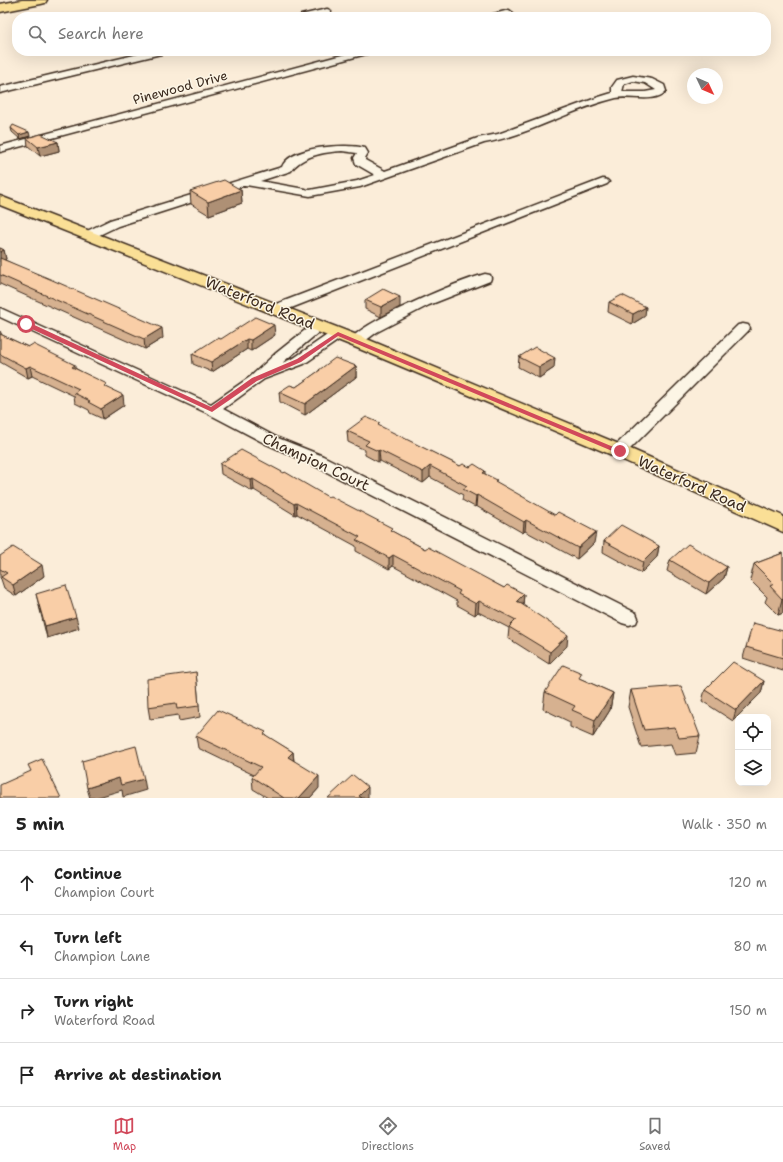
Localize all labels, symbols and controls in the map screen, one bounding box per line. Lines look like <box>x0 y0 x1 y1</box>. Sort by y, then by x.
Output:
search box <box>12 12 771 56</box>
icon: search <box>26 23 48 45</box>
text: Search here <box>58 24 144 44</box>
street label: Pinewood Drive <box>131 67 229 108</box>
north arrow <box>687 68 723 104</box>
street label: Waterford Road <box>202 272 318 334</box>
route start <box>17 315 35 333</box>
street label: Champion Court <box>259 428 373 496</box>
route end <box>611 442 629 460</box>
street label: Waterford Road <box>635 451 750 517</box>
map controls <box>735 714 771 786</box>
button: locate <box>735 714 771 750</box>
button: layers <box>735 750 771 786</box>
text: 5 min <box>16 813 64 835</box>
text: Walk · 350 m <box>682 816 767 833</box>
text: Continue <box>54 864 122 884</box>
icon: ahead <box>16 872 38 894</box>
text: 120 m <box>729 874 767 891</box>
text: Champion Court <box>54 884 154 901</box>
text: Turn left <box>54 928 122 948</box>
icon: left <box>16 936 38 958</box>
text: 80 m <box>733 938 767 955</box>
text: Champion Lane <box>54 948 150 965</box>
text: Turn right <box>54 992 134 1012</box>
icon: right <box>16 1000 38 1022</box>
text: 150 m <box>729 1002 767 1019</box>
text: Waterford Road <box>54 1012 155 1029</box>
icon: arrive <box>16 1064 38 1086</box>
text: Arrive at destination <box>54 1065 222 1085</box>
tab: Map <box>113 1115 136 1154</box>
tab: Directions <box>361 1115 414 1154</box>
tab: Saved <box>639 1115 670 1154</box>

